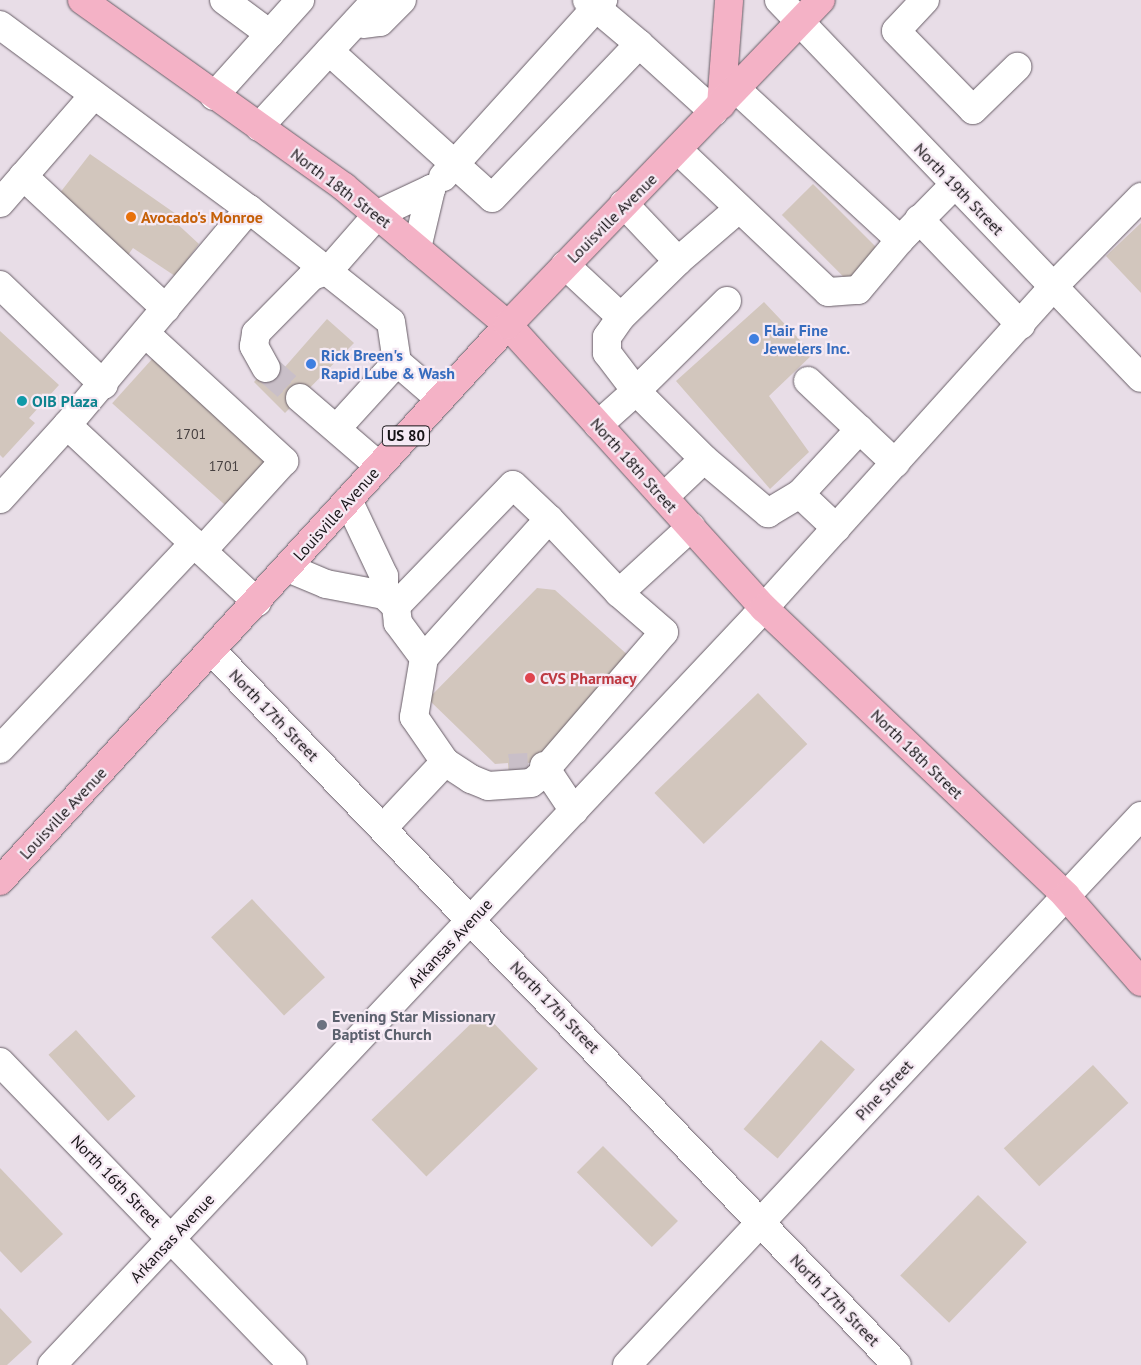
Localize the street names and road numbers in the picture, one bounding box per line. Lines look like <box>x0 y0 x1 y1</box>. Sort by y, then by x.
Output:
street label: North 19th Street <box>910 139 1008 239</box>
street label: North 18th Street <box>287 144 395 232</box>
street label: Louisville Avenue <box>563 169 661 267</box>
street label: North 18th Street <box>587 414 681 516</box>
road number: US 80 <box>381 424 431 448</box>
street label: Louisville Avenue <box>289 463 383 565</box>
street label: North 17th Street <box>225 665 323 765</box>
street label: North 18th Street <box>867 705 967 803</box>
street label: Louisville Avenue <box>15 763 111 863</box>
street label: Arkansas Avenue <box>404 894 496 992</box>
street label: North 17th Street <box>506 957 604 1057</box>
street label: Pine Street <box>851 1056 917 1124</box>
street label: North 16th Street <box>67 1131 165 1231</box>
street label: Arkansas Avenue <box>126 1189 218 1287</box>
street label: North 17th Street <box>786 1250 884 1350</box>

